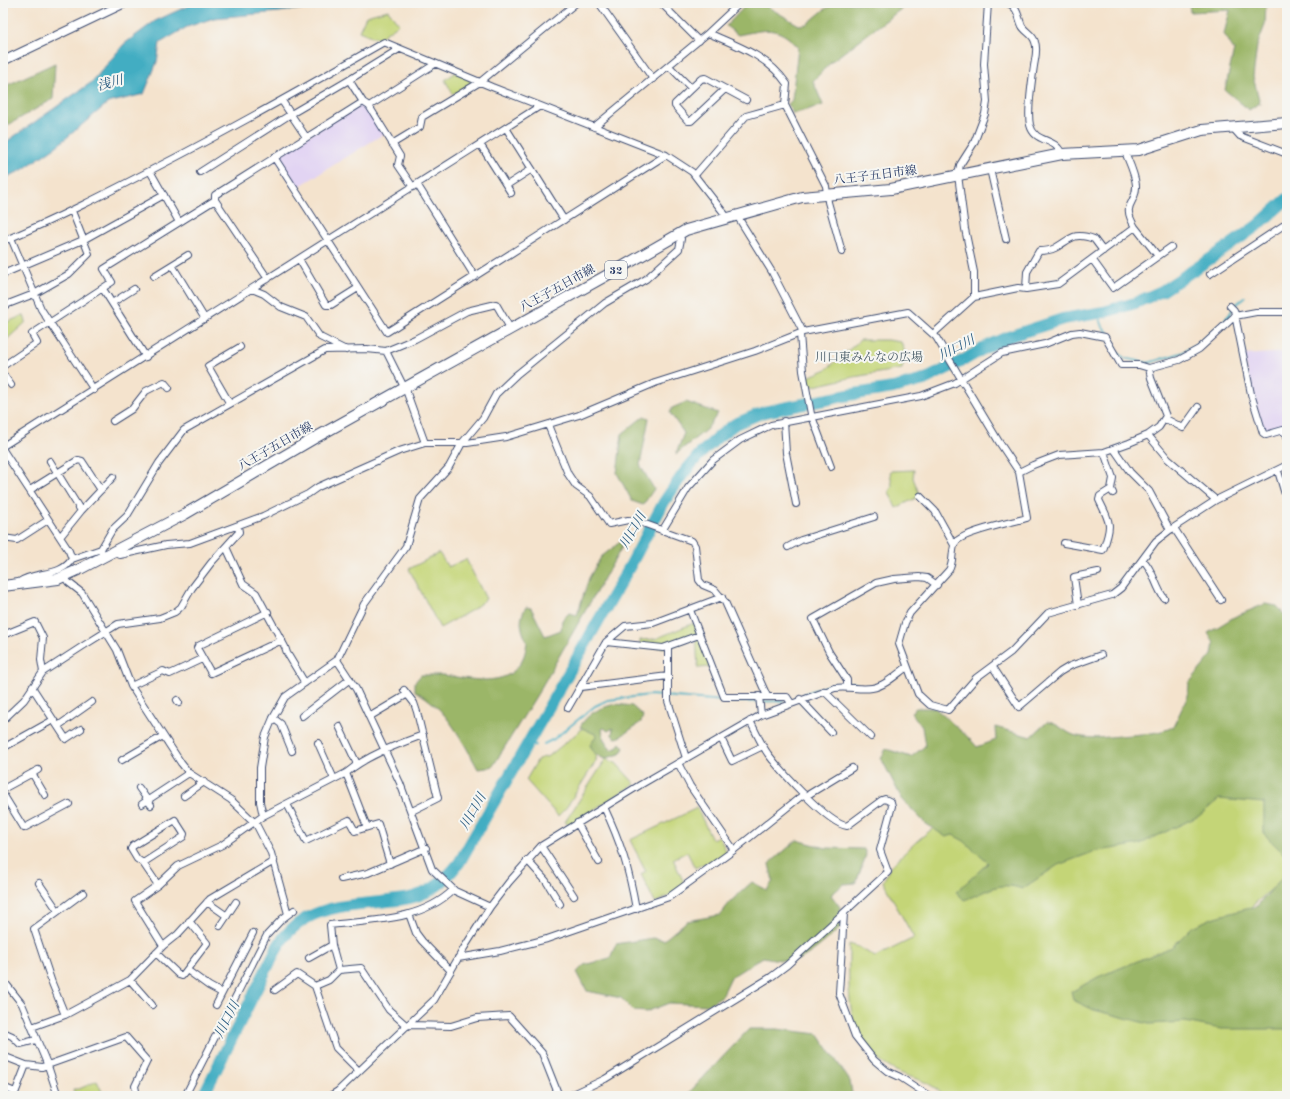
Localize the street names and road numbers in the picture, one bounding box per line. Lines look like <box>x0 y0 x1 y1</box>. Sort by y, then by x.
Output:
street label: 八王子五日市線 <box>832 163 918 187</box>
road number: 32 <box>605 261 627 279</box>
street label: 八王子五日市線 <box>517 262 597 314</box>
street label: 八王子五日市線 <box>235 419 315 473</box>

